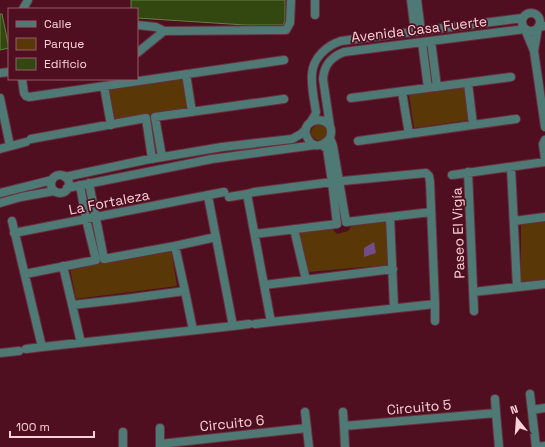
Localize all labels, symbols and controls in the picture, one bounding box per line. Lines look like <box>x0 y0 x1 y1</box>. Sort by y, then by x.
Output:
legend <box>8 8 138 80</box>
street label: Avenida Casa Fuerte <box>350 12 488 46</box>
text: Calle <box>44 16 72 32</box>
text: Parque <box>44 36 84 52</box>
text: Edificio <box>44 56 87 72</box>
street label: La Fortaleza <box>67 185 151 219</box>
street label: Paseo El Vigía <box>447 187 469 279</box>
street label: Circuito 5 <box>386 395 452 419</box>
north arrow <box>497 399 537 439</box>
text: N <box>509 402 520 417</box>
street label: Circuito 6 <box>199 411 265 435</box>
scale bar <box>10 413 94 439</box>
text: 100 m <box>16 419 50 435</box>

